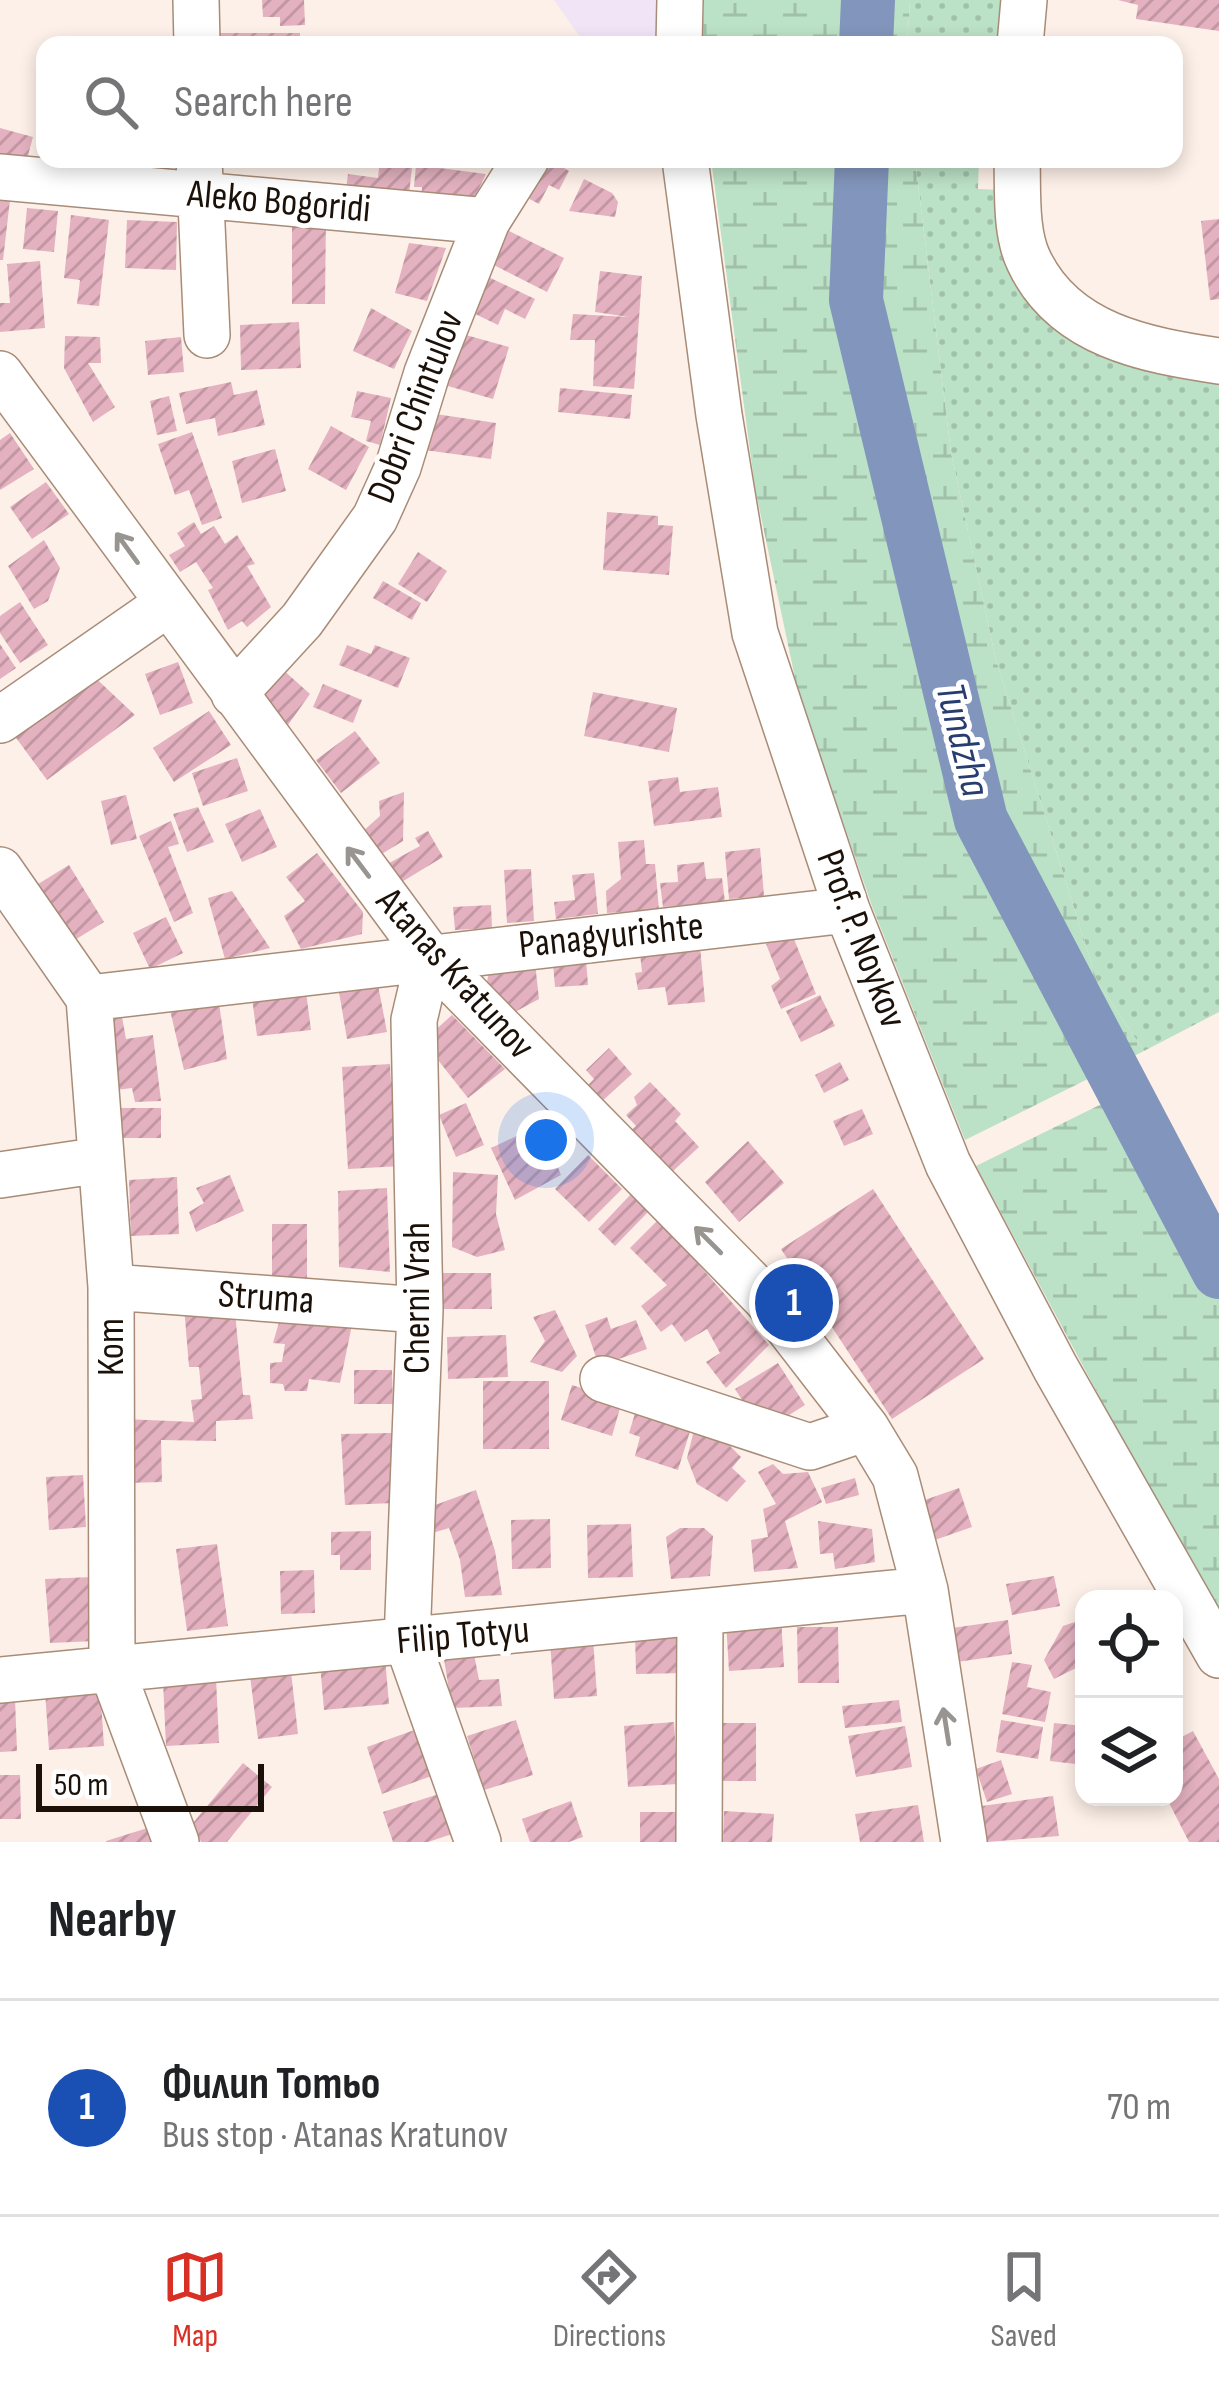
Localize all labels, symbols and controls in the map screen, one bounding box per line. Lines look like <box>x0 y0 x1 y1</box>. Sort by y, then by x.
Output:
search box <box>36 36 1183 168</box>
icon: search <box>78 69 144 135</box>
text: Search here <box>174 75 353 130</box>
street label: Aleko Bogoridi <box>184 170 373 233</box>
street label: Dobri Chintulov <box>358 304 474 510</box>
one-way arrow <box>114 532 140 565</box>
water label: Tundzha <box>923 678 1001 802</box>
street label: Prof. P. Noykov <box>806 843 916 1035</box>
one-way arrow <box>346 846 372 878</box>
street label: Atanas Kratunov <box>365 878 544 1069</box>
street label: Panagyurishte <box>516 903 706 969</box>
your location <box>516 1110 576 1170</box>
street label: Cherni Vrah <box>394 1222 441 1374</box>
one-way arrow <box>694 1226 723 1255</box>
pin: 1 <box>755 1258 833 1348</box>
street label: Struma <box>216 1271 316 1325</box>
street label: Kom <box>88 1318 135 1376</box>
map controls <box>1075 1590 1183 1806</box>
button: locate <box>1075 1590 1183 1698</box>
street label: Filip Totyu <box>395 1607 531 1665</box>
button: layers <box>1075 1698 1183 1806</box>
one-way arrow <box>934 1708 957 1747</box>
scale bar <box>36 1758 264 1811</box>
text: 50 m <box>54 1765 108 1805</box>
text: Nearby <box>48 1890 177 1951</box>
text: Филип Тотьо <box>162 2057 380 2112</box>
text: 1 <box>79 2084 95 2131</box>
text: 70 m <box>1107 2084 1171 2131</box>
text: Bus stop · Atanas Kratunov <box>162 2112 508 2159</box>
tab: Map <box>162 2244 228 2356</box>
tab: Directions <box>553 2244 666 2356</box>
tab: Saved <box>991 2244 1057 2356</box>

